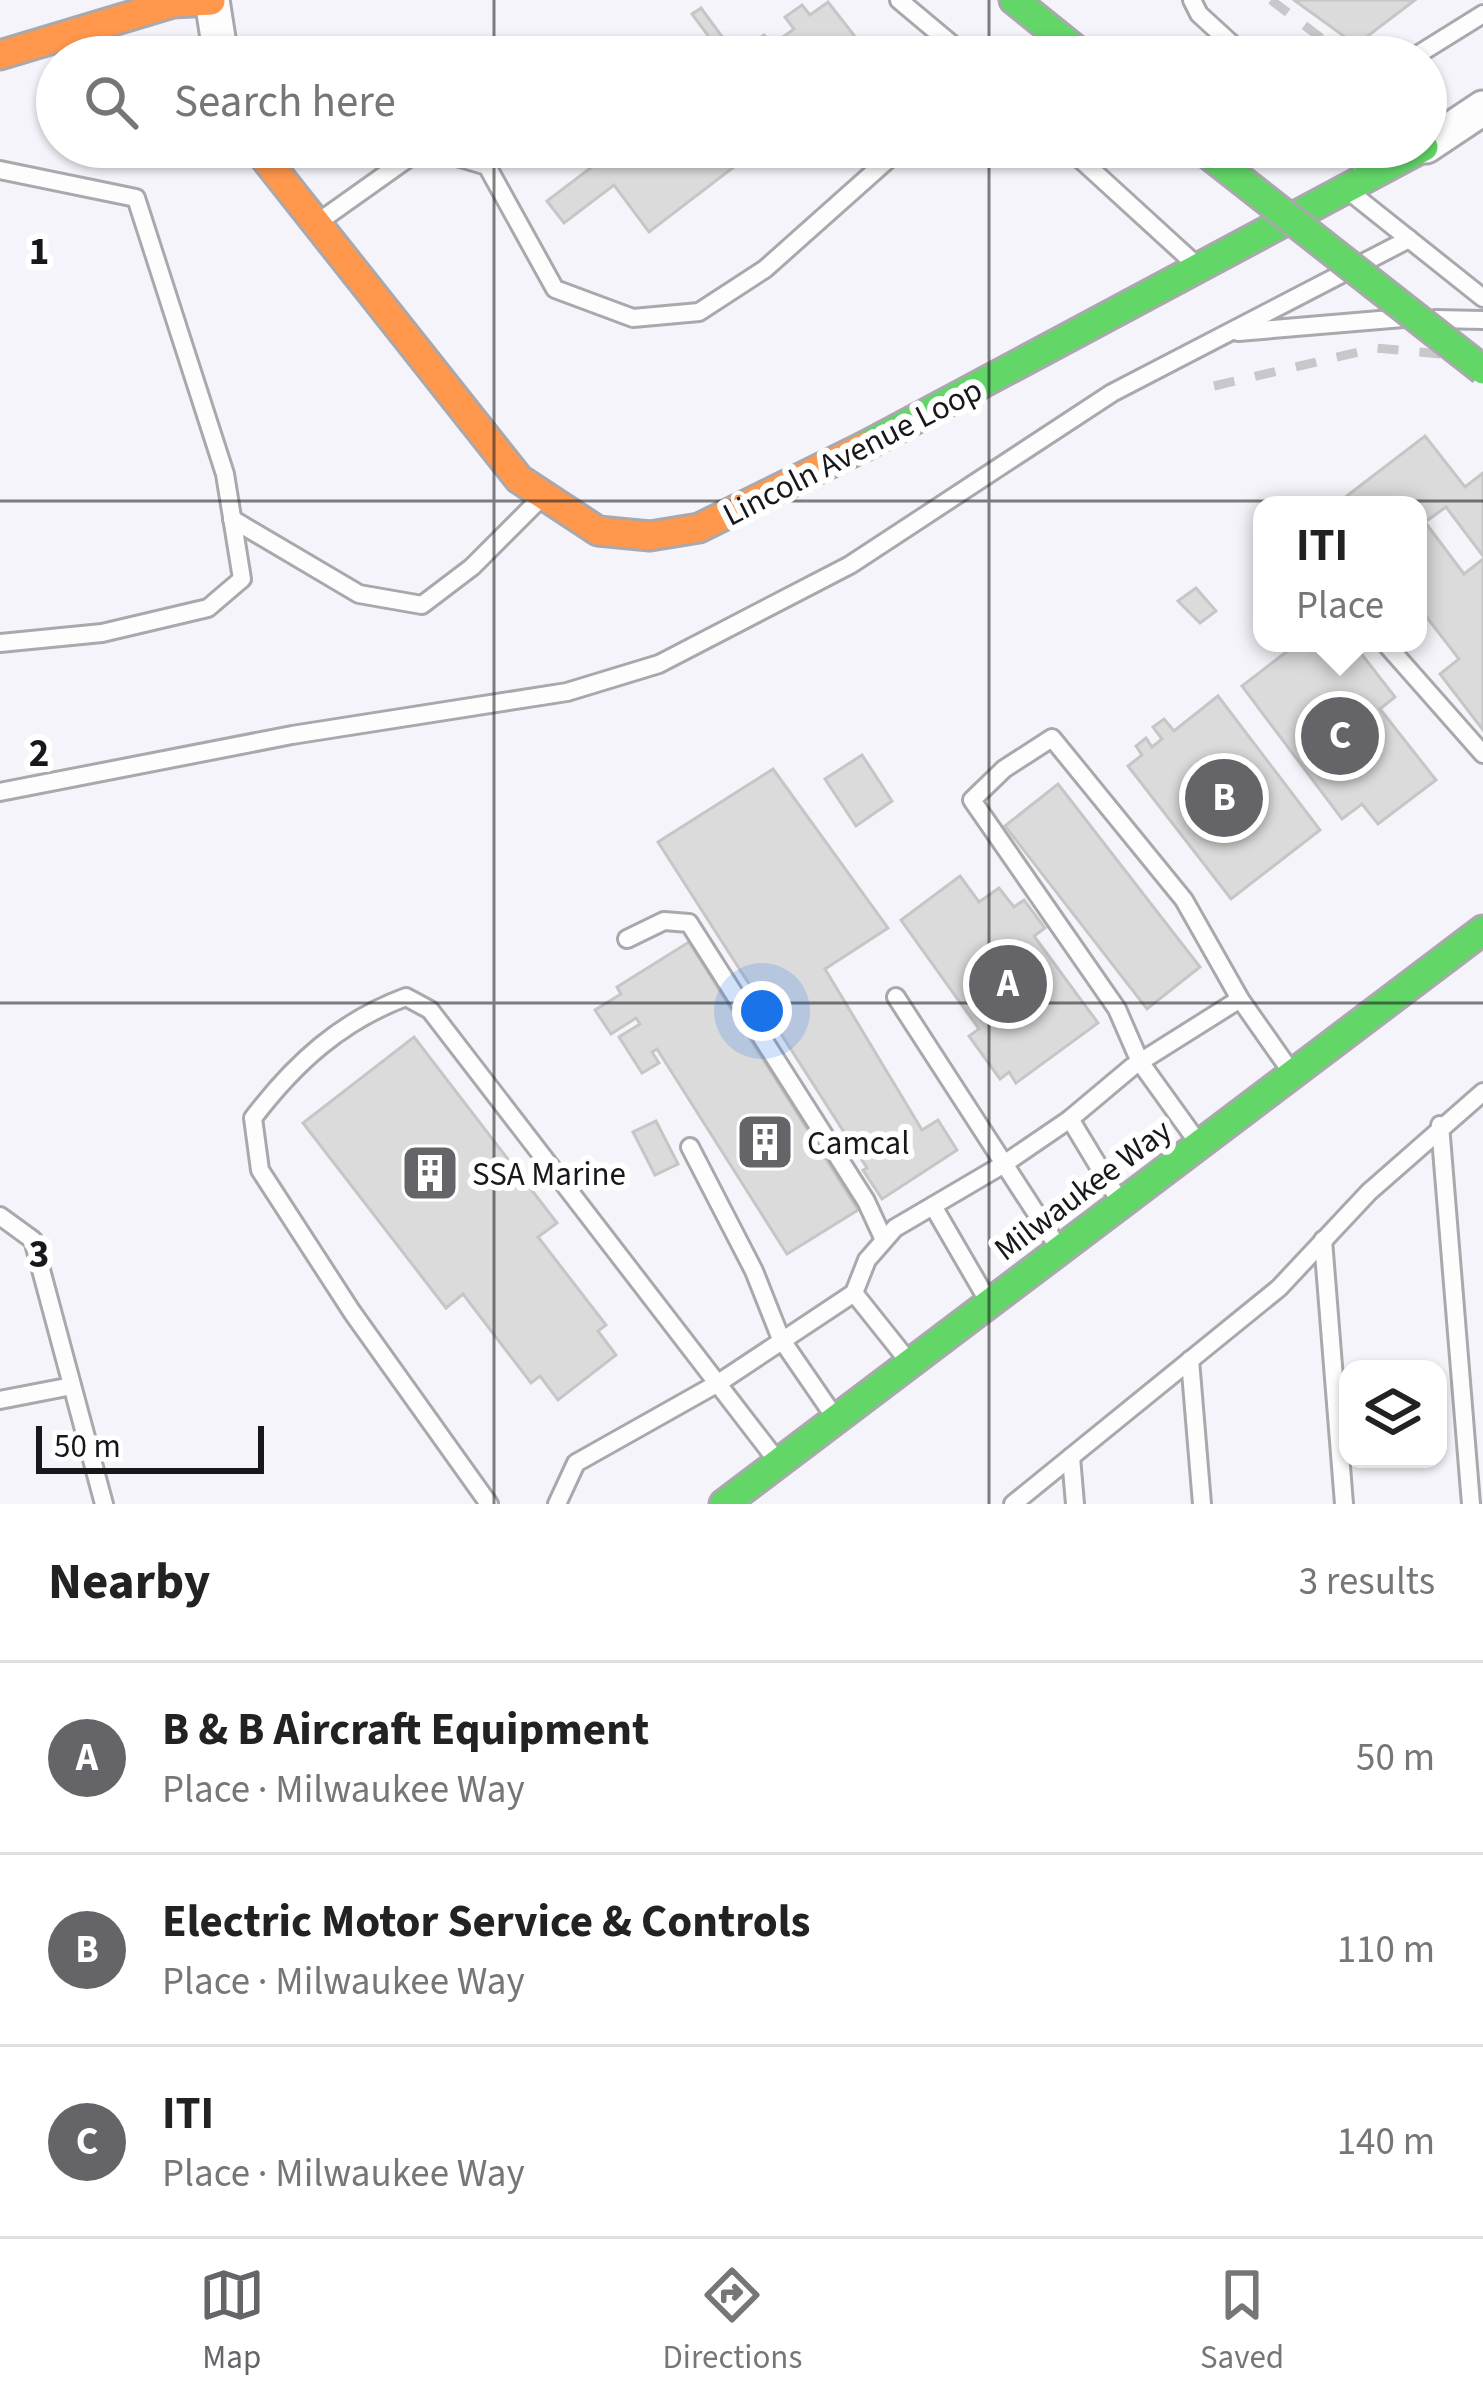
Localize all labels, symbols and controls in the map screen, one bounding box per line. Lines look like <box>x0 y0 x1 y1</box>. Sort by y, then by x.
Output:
search box <box>36 36 1447 168</box>
icon: search <box>78 69 144 135</box>
text: Search here <box>174 70 396 134</box>
text: 1 <box>29 224 49 280</box>
street label: Lincoln Avenue Loop <box>715 367 991 538</box>
popup <box>1253 496 1427 652</box>
text: ITI <box>1296 514 1348 578</box>
text: Place <box>1296 578 1384 634</box>
pin: C <box>1301 691 1379 781</box>
text: 2 <box>29 726 49 782</box>
pin: B <box>1185 753 1263 843</box>
pin: A <box>969 939 1047 1029</box>
your location <box>732 981 792 1041</box>
street label: Milwaukee Way <box>984 1108 1182 1272</box>
building icon: Camcal <box>734 1111 796 1173</box>
place label: Camcal <box>807 1120 910 1167</box>
building icon: SSA Marine <box>399 1142 461 1204</box>
place label: SSA Marine <box>472 1151 626 1198</box>
text: 3 <box>29 1227 49 1283</box>
map controls <box>1339 1360 1447 1468</box>
button: layers <box>1339 1360 1447 1468</box>
scale bar <box>36 1420 264 1473</box>
text: 50 m <box>54 1423 121 1470</box>
text: Nearby <box>48 1546 210 1618</box>
text: 3 results <box>1299 1554 1435 1610</box>
text: B & B Aircraft Equipment <box>162 1698 649 1762</box>
text: A <box>76 1730 98 1786</box>
text: 50 m <box>1356 1730 1435 1786</box>
text: Place · Milwaukee Way <box>162 1762 525 1818</box>
text: Electric Motor Service & Controls <box>162 1890 811 1954</box>
text: B <box>75 1922 99 1978</box>
text: 110 m <box>1337 1922 1435 1978</box>
text: Place · Milwaukee Way <box>162 1954 525 2010</box>
text: ITI <box>162 2082 214 2146</box>
text: C <box>76 2114 98 2170</box>
text: 140 m <box>1337 2114 1435 2170</box>
text: Place · Milwaukee Way <box>162 2146 525 2202</box>
tab: Map <box>199 2262 265 2381</box>
tab: Directions <box>663 2262 802 2381</box>
tab: Saved <box>1200 2262 1284 2381</box>

